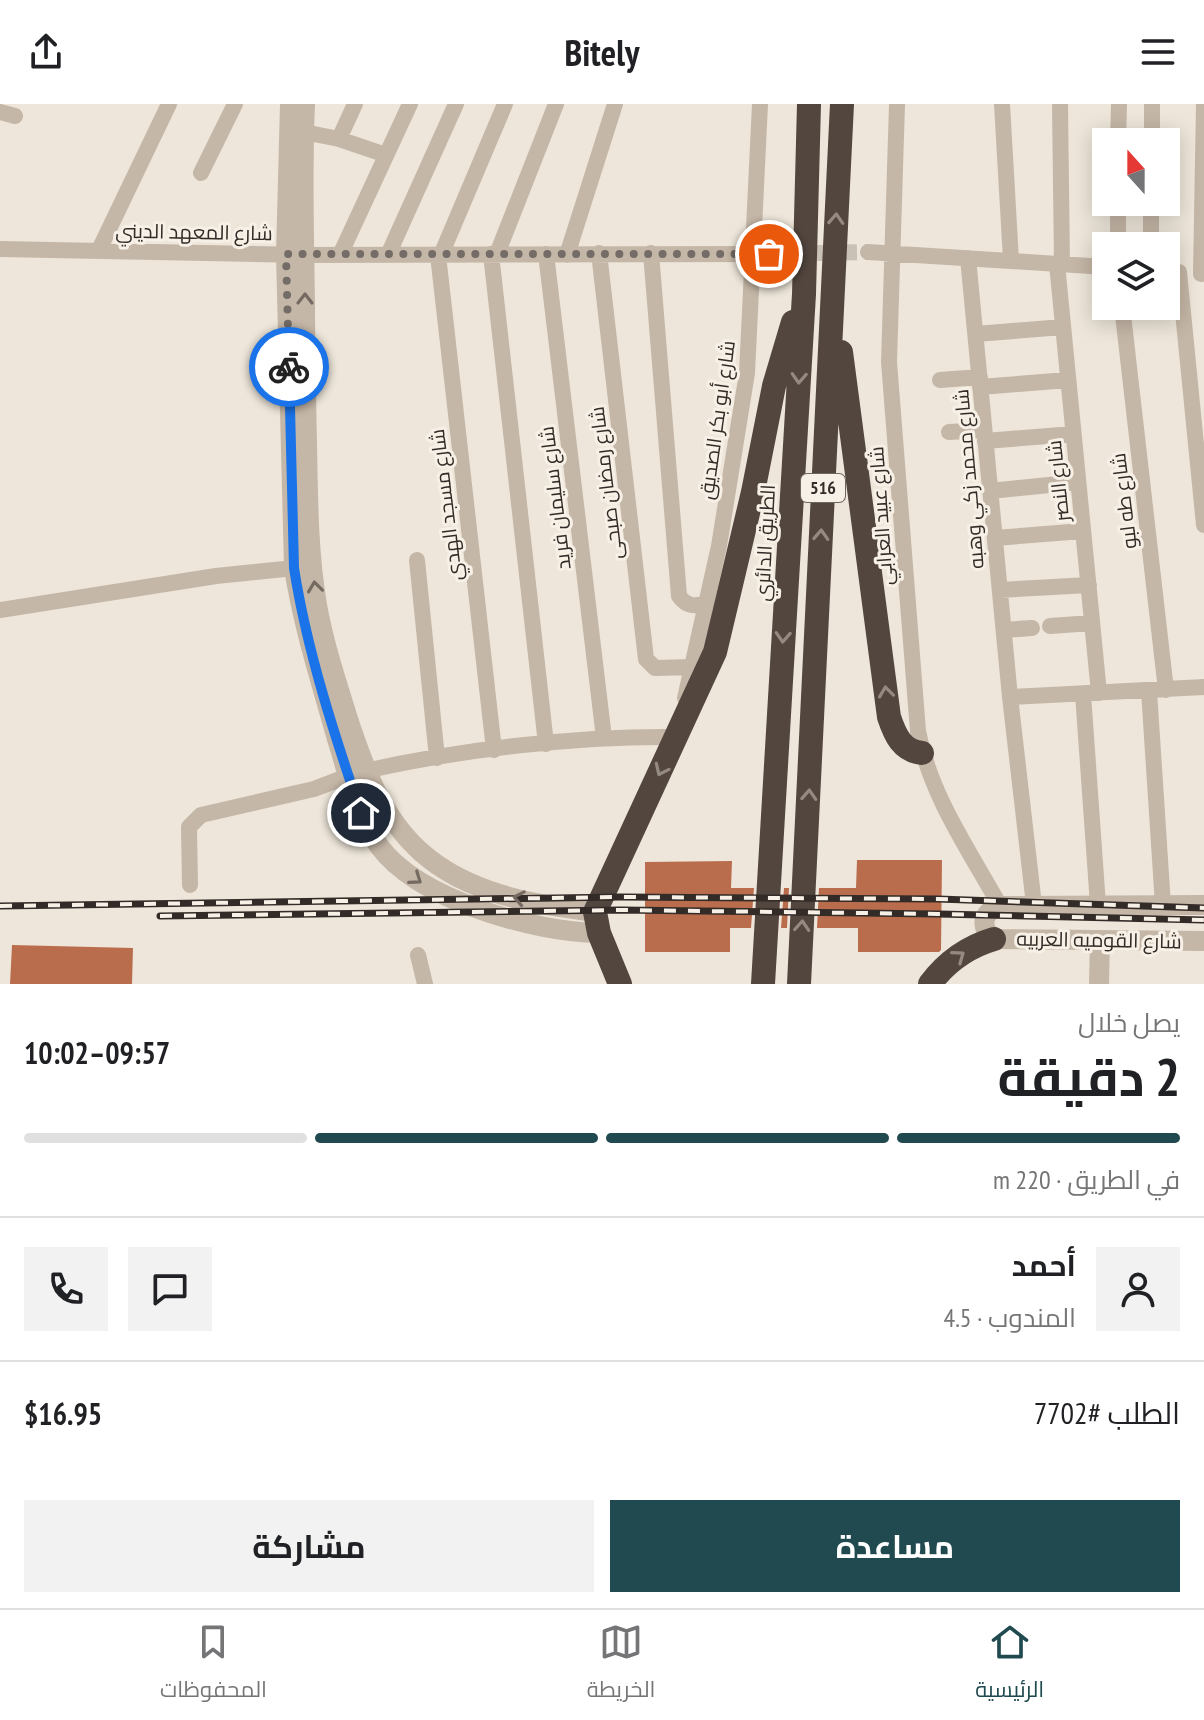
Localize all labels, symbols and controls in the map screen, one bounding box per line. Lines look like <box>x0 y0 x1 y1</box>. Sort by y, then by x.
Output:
text: Bitely <box>565 29 639 76</box>
icon: share <box>24 30 68 74</box>
icon: menu <box>1136 30 1180 74</box>
north arrow <box>1092 128 1180 216</box>
map controls <box>1092 128 1180 320</box>
one-way arrow <box>827 212 844 225</box>
street label: شارع المعهد الديني <box>115 218 273 249</box>
pin <box>735 220 803 288</box>
icon: bag <box>747 232 791 276</box>
button: layers <box>1092 232 1180 320</box>
one-way arrow <box>296 292 313 305</box>
courier <box>249 327 329 407</box>
street label: شارع أبو بكر الصديق <box>693 339 742 501</box>
icon: bike <box>267 345 311 389</box>
one-way arrow <box>790 372 807 385</box>
street label: شارع محمد زكي وهبه <box>948 388 993 570</box>
street label: شارع رمضان صبحى <box>584 405 629 561</box>
street label: شارع سليمان فريد <box>533 425 578 571</box>
street label: شارع مسجد الهدي <box>424 427 471 582</box>
street label: شارع النصر <box>1041 439 1076 524</box>
street label: شارع عبيد العرابي <box>863 445 902 587</box>
street label: شارع طه لبو <box>1105 451 1144 551</box>
road number: 516 <box>801 474 845 502</box>
street label: الطريق الدائري <box>749 484 784 602</box>
one-way arrow <box>812 528 829 541</box>
one-way arrow <box>306 580 323 593</box>
one-way arrow <box>775 631 792 644</box>
one-way arrow <box>878 686 895 699</box>
one-way arrow <box>655 761 671 776</box>
pin <box>327 779 395 847</box>
one-way arrow <box>801 788 818 801</box>
icon: home <box>339 791 383 835</box>
one-way arrow <box>407 869 422 884</box>
one-way arrow <box>512 890 526 907</box>
one-way arrow <box>793 919 810 932</box>
street label: شارع القوميه العربيه <box>1016 926 1182 955</box>
one-way arrow <box>950 951 964 966</box>
text: يصل خلال <box>1078 1006 1180 1039</box>
text: 09:57–10:02 <box>24 1033 170 1072</box>
text: 2 دقيقة <box>997 1043 1180 1110</box>
text: في الطريق · 220 m <box>993 1163 1180 1196</box>
text: أحمد <box>1012 1245 1076 1284</box>
button: phone <box>24 1247 108 1331</box>
button: chat <box>128 1247 212 1331</box>
button: person <box>1096 1247 1180 1331</box>
text: المندوب · 4.5 <box>943 1301 1076 1334</box>
text: الطلب #7702 <box>1034 1393 1180 1432</box>
text: $16.95 <box>24 1394 102 1433</box>
button: مشاركة <box>24 1500 594 1592</box>
button: مساعدة <box>610 1500 1180 1592</box>
tab: المحفوظات <box>160 1620 267 1710</box>
tab: الخريطة <box>587 1620 655 1710</box>
tab: الرئيسية <box>975 1620 1044 1710</box>

